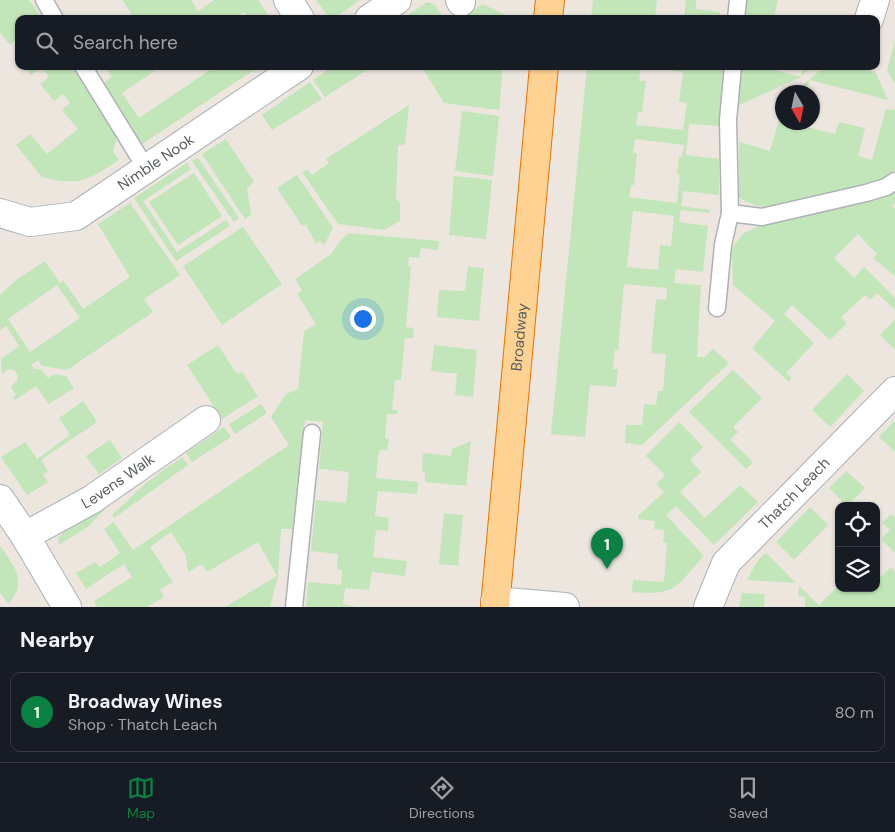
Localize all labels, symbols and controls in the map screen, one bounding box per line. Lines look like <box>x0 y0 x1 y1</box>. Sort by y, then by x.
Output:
search box <box>15 15 880 70</box>
icon: search <box>33 29 61 57</box>
text: Search here <box>73 30 178 55</box>
north arrow <box>775 85 820 130</box>
street label: Nimble Nook <box>114 129 199 195</box>
street label: Broadway <box>506 302 533 372</box>
your location <box>350 306 376 332</box>
street label: Levens Walk <box>78 449 159 513</box>
street label: Thatch Leach <box>754 453 834 534</box>
map controls <box>835 502 880 592</box>
button: locate <box>835 502 880 547</box>
pin: 1 <box>591 528 623 569</box>
button: layers <box>835 547 880 592</box>
text: Nearby <box>20 626 94 654</box>
text: Broadway Wines <box>68 689 223 714</box>
text: 1 <box>34 702 40 723</box>
text: 80 m <box>835 702 874 723</box>
text: Shop · Thatch Leach <box>68 714 217 735</box>
tab: Map <box>127 774 155 822</box>
tab: Directions <box>409 774 475 822</box>
tab: Saved <box>729 774 768 822</box>

